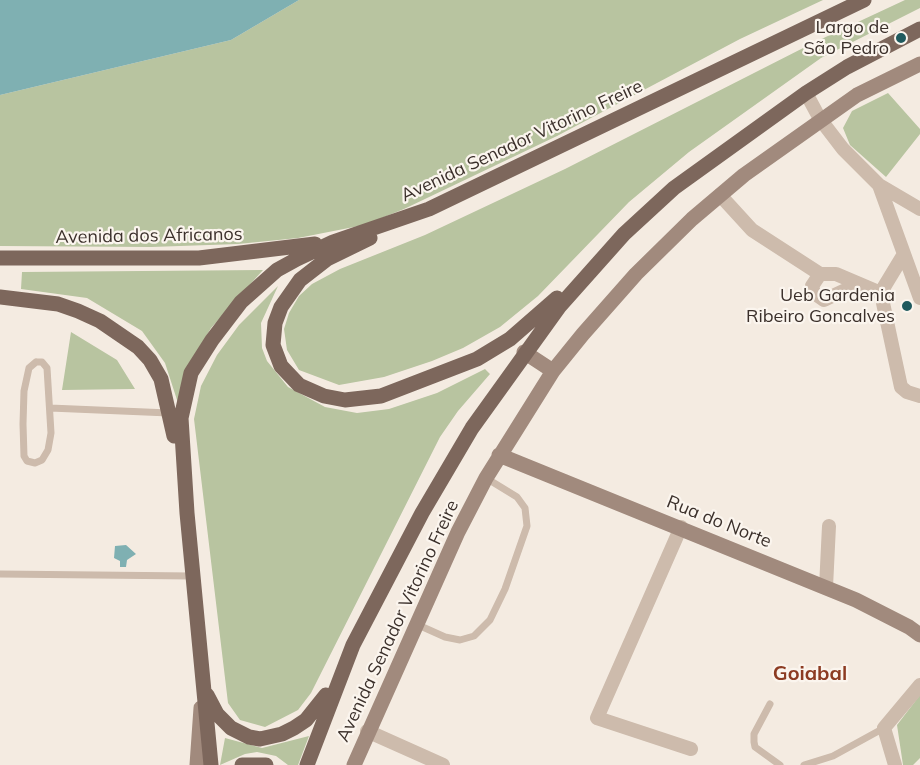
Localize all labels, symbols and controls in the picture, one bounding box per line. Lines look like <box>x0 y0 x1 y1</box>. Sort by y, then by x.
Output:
place label: Largo de São Pedro <box>803 17 889 60</box>
marker: Largo de São Pedro <box>894 31 908 45</box>
street label: Avenida Senador Vitorino Freire <box>398 75 646 207</box>
street label: Avenida dos Africanos <box>55 224 243 248</box>
place label: Ueb Gardenia Ribeiro Goncalves <box>746 285 895 328</box>
marker: Ueb Gardenia Ribeiro Goncalves <box>900 299 914 313</box>
street label: Rua do Norte <box>664 491 774 553</box>
street label: Avenida Senador Vitorino Freire <box>332 497 464 745</box>
district label: Goiabal <box>773 662 847 686</box>

